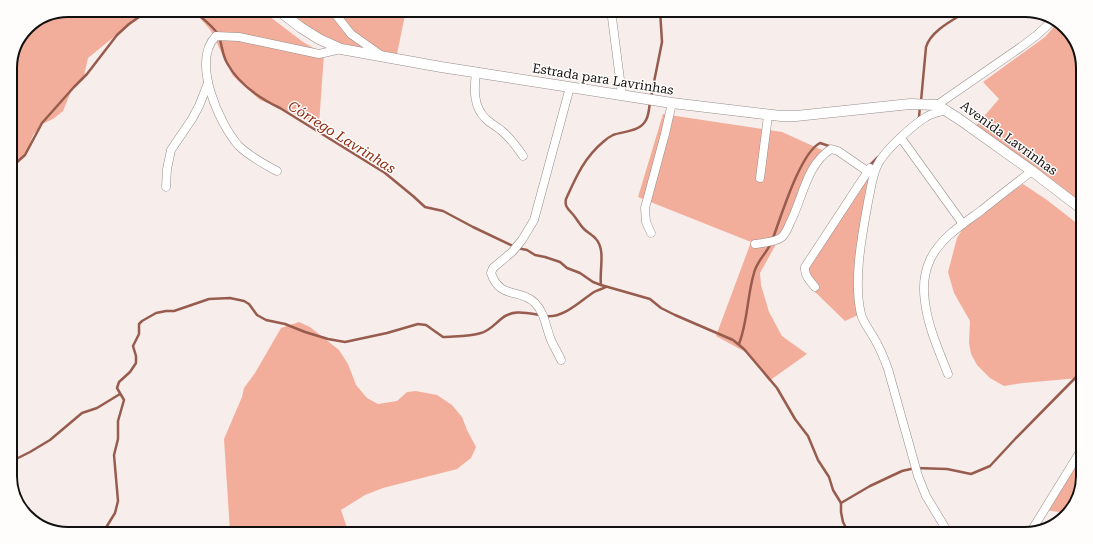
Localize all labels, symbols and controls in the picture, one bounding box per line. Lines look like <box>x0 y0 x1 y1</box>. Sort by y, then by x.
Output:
street label: Estrada para Lavrinhas <box>531 60 675 98</box>
water label: Córrego Lavrinhas <box>285 98 399 177</box>
street label: Avenida Lavrinhas <box>958 98 1060 178</box>

